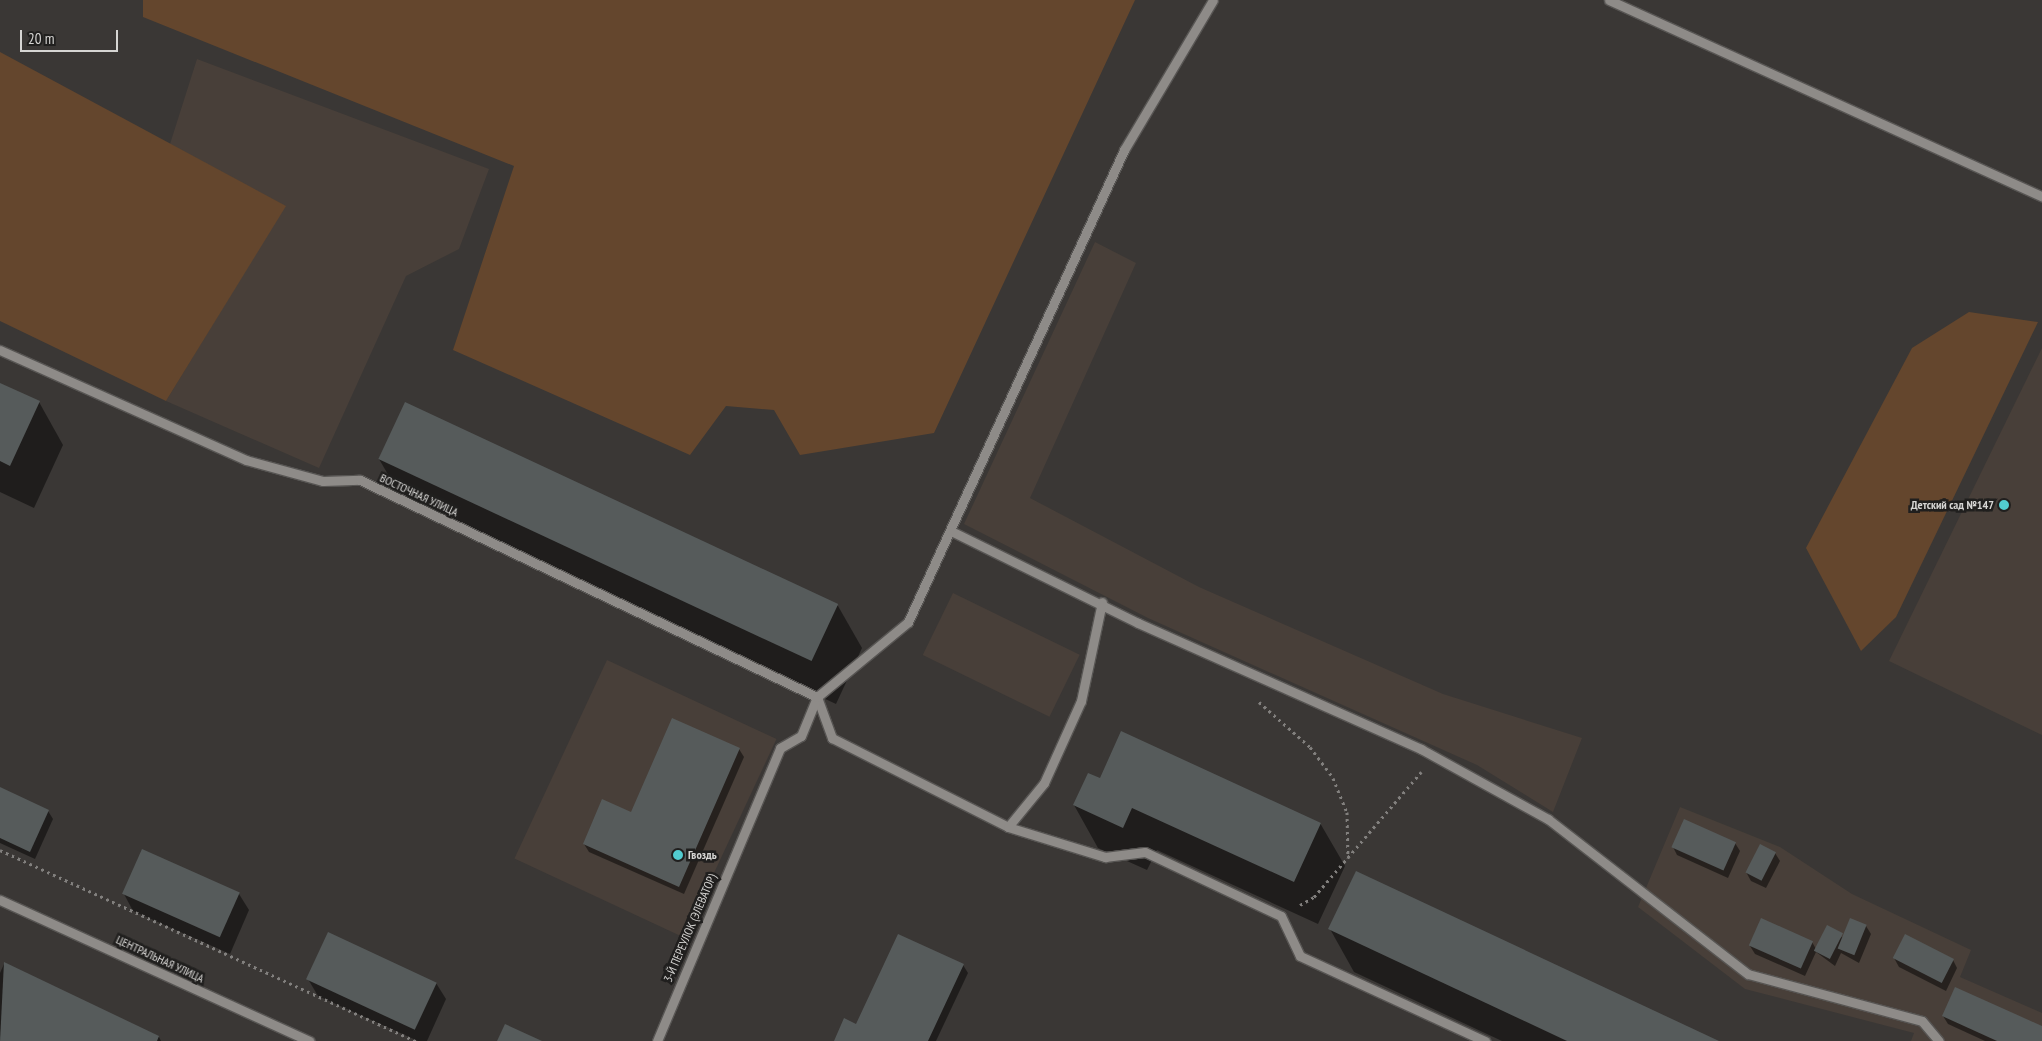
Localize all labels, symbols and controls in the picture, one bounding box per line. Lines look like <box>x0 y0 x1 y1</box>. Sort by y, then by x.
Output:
scale bar <box>22 20 120 52</box>
text: 20 m <box>28 29 54 48</box>
street label: ВОСТОЧНАЯ УЛИЦА <box>377 470 461 520</box>
place label: Детский сад №147 <box>1911 498 1994 512</box>
marker: Детский сад №147 <box>1998 499 2010 511</box>
place label: Гвоздь <box>688 848 717 862</box>
marker: Гвоздь <box>672 849 684 861</box>
street label: 3-Й ПЕРЕУЛОК (ЭЛЕВАТОР) <box>661 872 719 984</box>
street label: ЦЕНТРАЛЬНАЯ УЛИЦА <box>114 932 206 986</box>

